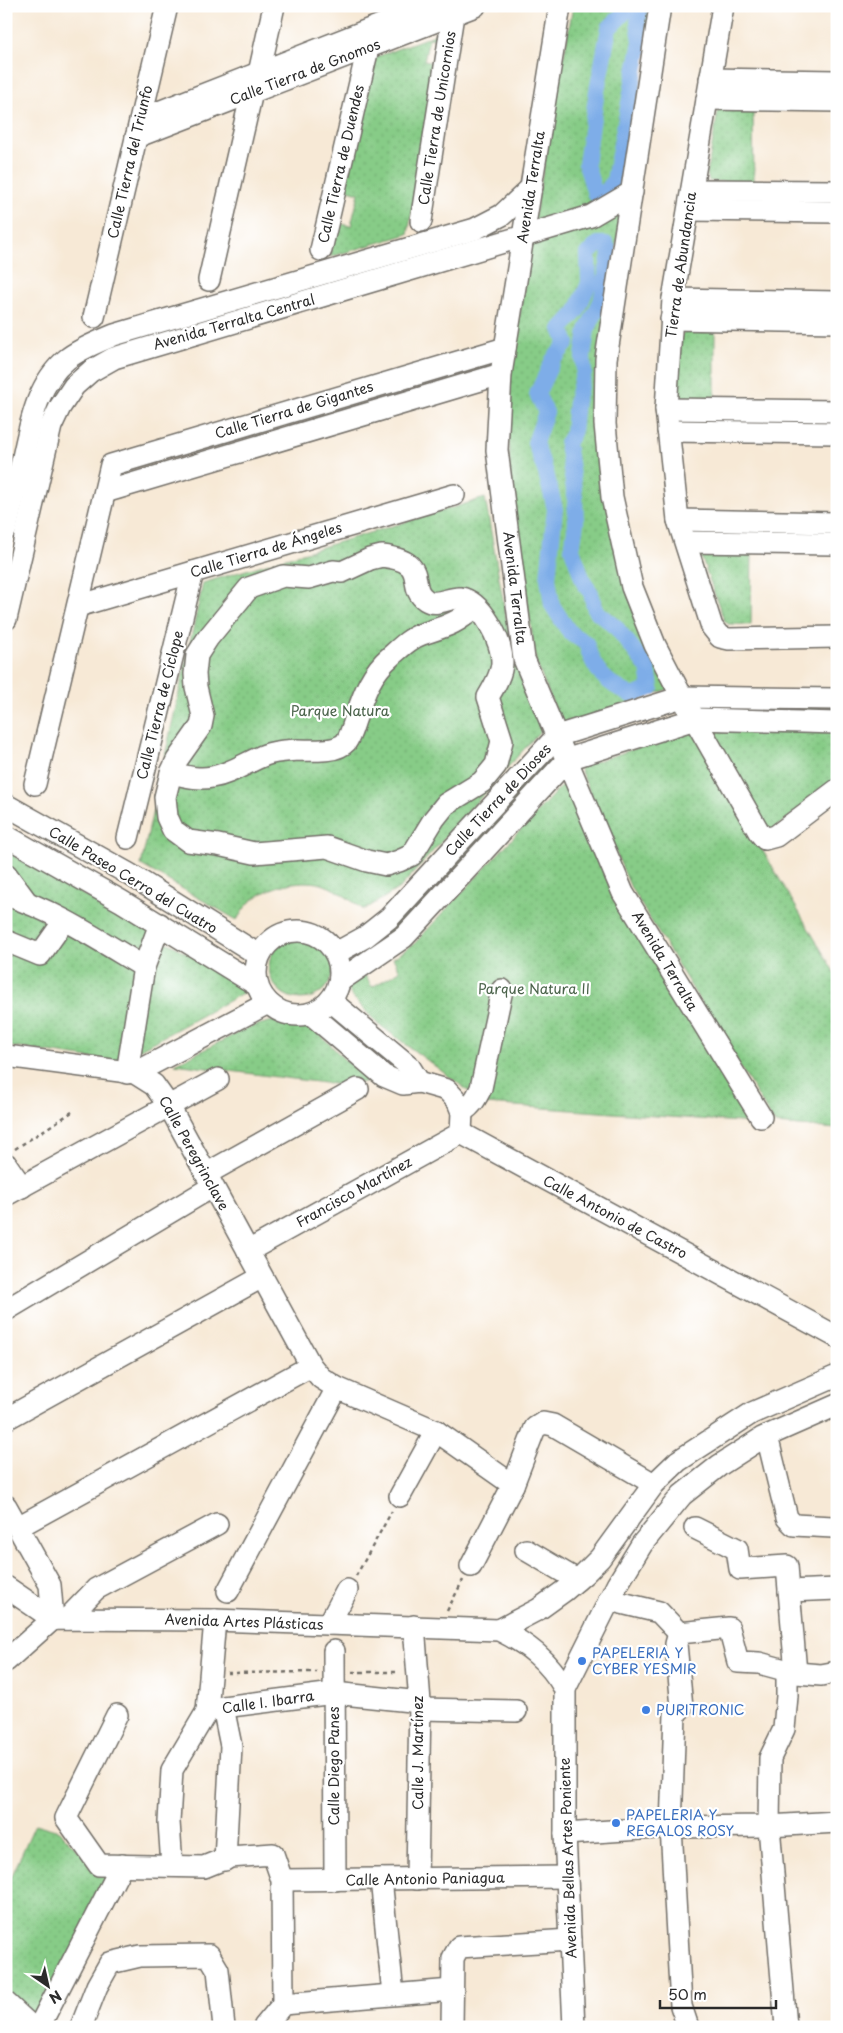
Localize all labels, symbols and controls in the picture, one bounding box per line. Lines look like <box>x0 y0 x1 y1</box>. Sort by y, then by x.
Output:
street label: Calle Tierra de Unicornios <box>412 29 461 206</box>
street label: Calle Tierra de Gnomos <box>227 33 383 110</box>
street label: Calle Tierra del Triunfo <box>102 83 157 241</box>
street label: Calle Tierra de Duendes <box>312 83 369 245</box>
street label: Avenida Terralta <box>511 129 550 245</box>
street label: Tierra de Abundancia <box>660 190 701 340</box>
street label: Avenida Terralta Central <box>151 288 317 355</box>
street label: Calle Tierra de Gigantes <box>212 375 376 444</box>
street label: Calle Tierra de Ángeles <box>187 516 344 583</box>
street label: Avenida Terralta <box>498 530 533 646</box>
street label: Calle Tierra de Cíclope <box>131 628 188 782</box>
park label: Parque Natura <box>291 700 390 721</box>
street label: Calle Tierra de Dioses <box>440 739 556 861</box>
street label: Calle Paseo Cerro del Cuatro <box>45 821 222 938</box>
street label: Avenida Terralta <box>627 907 704 1015</box>
park label: Parque Natura II <box>478 978 590 999</box>
street label: Calle Peregrinclave <box>154 1092 235 1214</box>
street label: Francisco Martínez <box>292 1151 416 1232</box>
street label: Calle Antonio de Castro <box>539 1170 691 1264</box>
street label: Avenida Artes Plásticas <box>164 1608 324 1635</box>
place label: PAPELERIA Y CYBER YESMIR <box>592 1642 697 1679</box>
marker: PAPELERIA Y CYBER YESMIR <box>576 1655 588 1667</box>
street label: Calle I. Ibarra <box>221 1685 315 1718</box>
street label: Calle J. Martínez <box>407 1696 428 1810</box>
place label: PURITRONIC <box>656 1699 745 1720</box>
marker: PURITRONIC <box>640 1704 652 1716</box>
street label: Calle Diego Panes <box>323 1706 344 1826</box>
street label: Avenida Bellas Artes Poniente <box>553 1757 582 1959</box>
place label: PAPELERIA Y REGALOS ROSY <box>626 1804 735 1841</box>
marker: PAPELERIA Y REGALOS ROSY <box>610 1817 622 1829</box>
street label: Calle Antonio Paniagua <box>345 1867 505 1890</box>
north arrow <box>22 1960 72 2010</box>
scale bar <box>660 1978 777 2010</box>
text: 50 m <box>668 1982 707 2005</box>
text: N <box>45 1985 66 2009</box>

